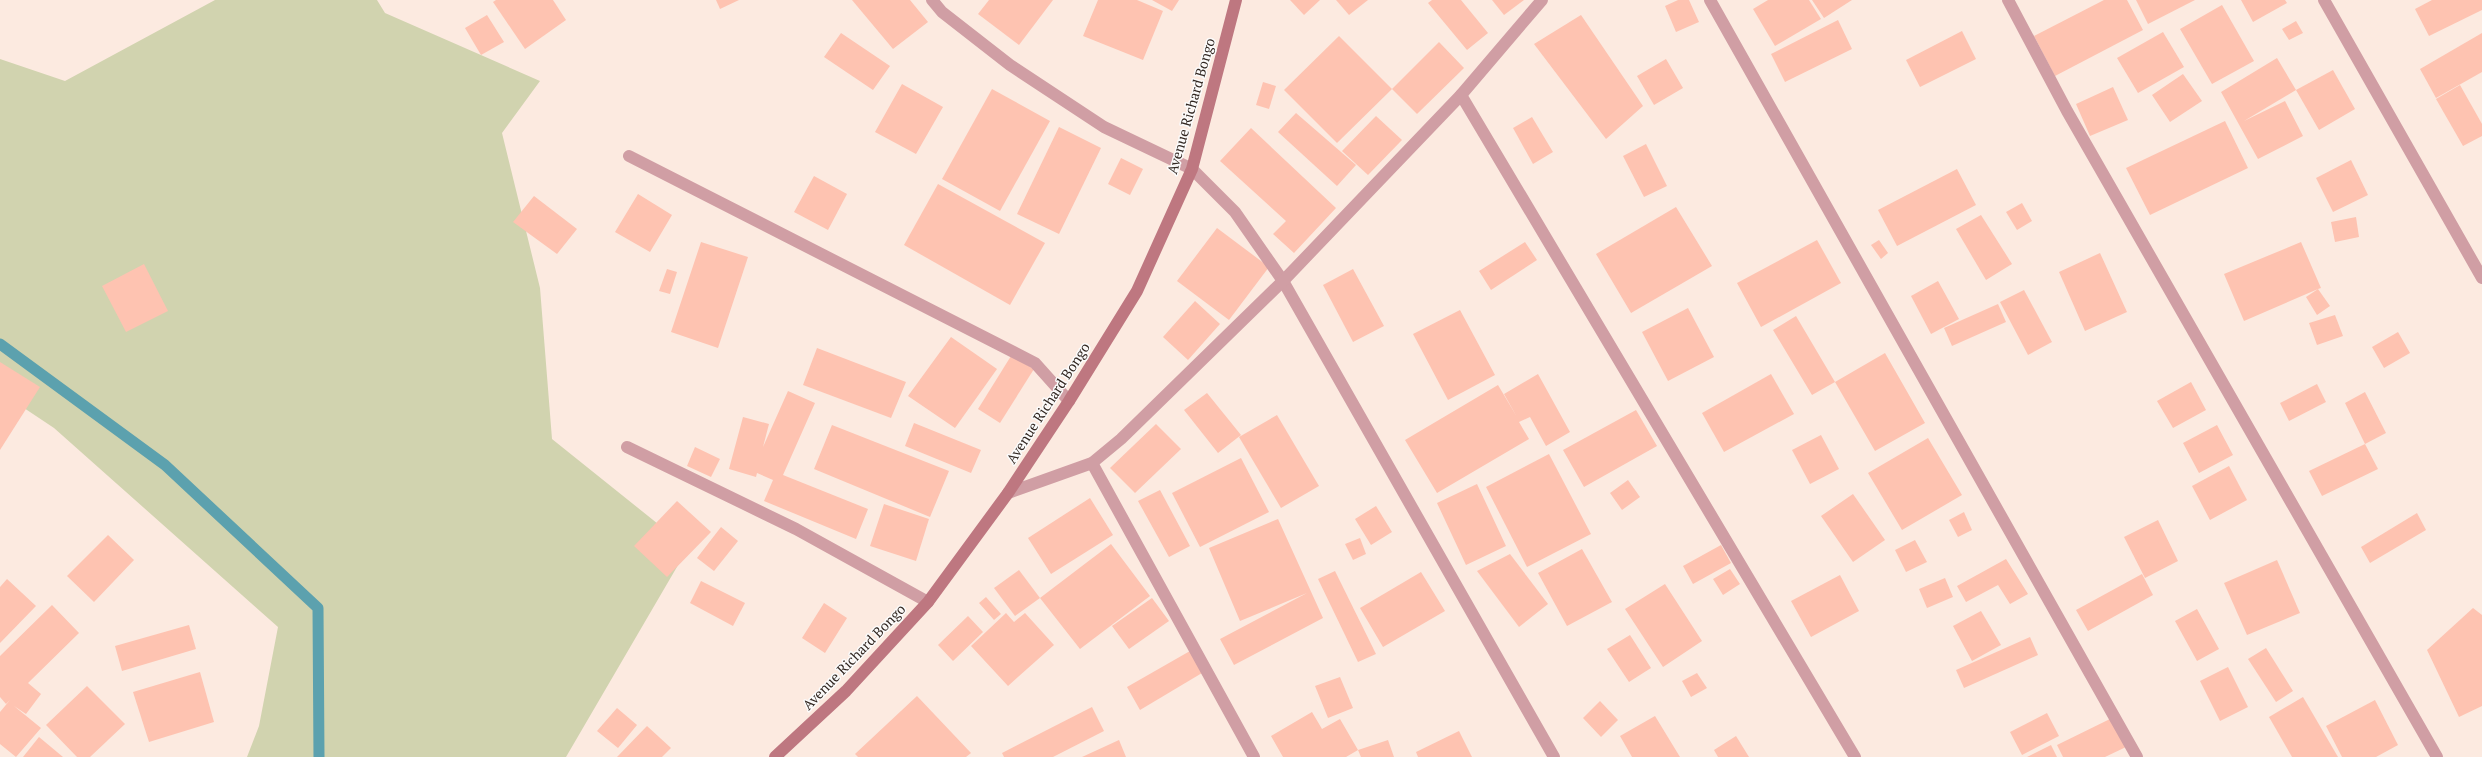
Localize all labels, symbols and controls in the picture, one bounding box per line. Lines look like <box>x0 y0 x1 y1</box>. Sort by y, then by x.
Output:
street label: Avenue Richard Bongo <box>1162 35 1219 176</box>
street label: Avenue Richard Bongo <box>1001 338 1094 467</box>
street label: Avenue Richard Bongo <box>798 599 909 714</box>

